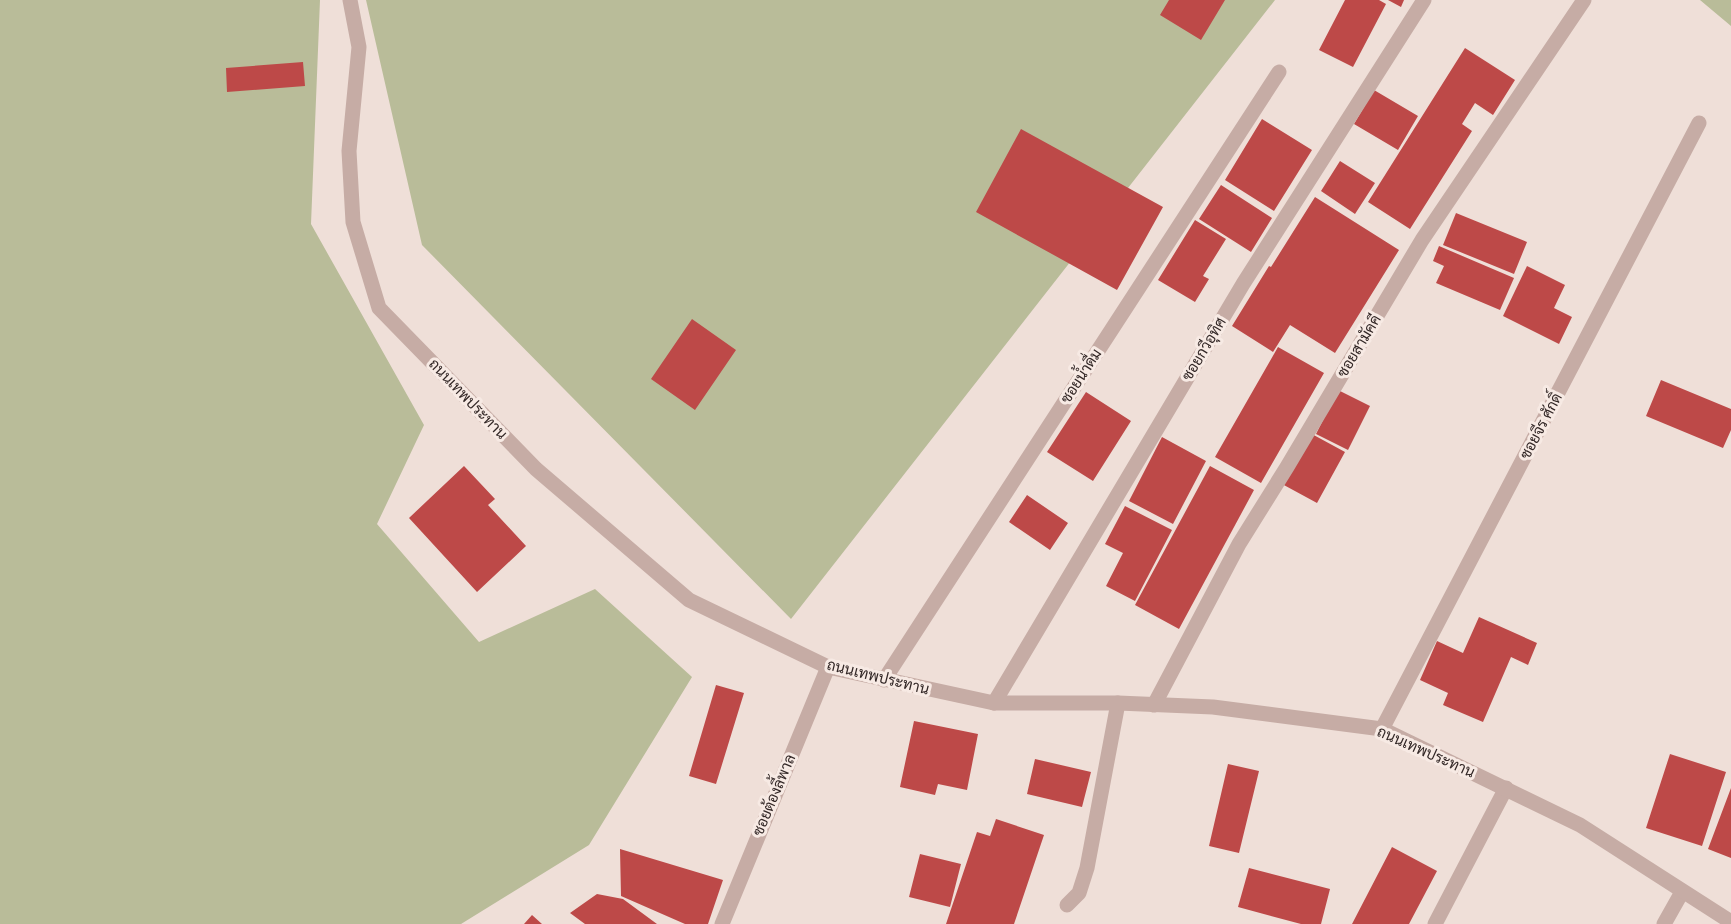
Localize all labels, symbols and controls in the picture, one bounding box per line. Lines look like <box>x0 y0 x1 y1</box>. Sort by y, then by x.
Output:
street label: ซอยสามัคคี <box>1332 311 1385 381</box>
street label: ซอยกวีอุทิศ <box>1177 314 1232 385</box>
street label: ซอยน้ำดื่ม <box>1052 342 1105 407</box>
street label: ถนนเทพประทาน <box>425 355 511 443</box>
street label: ซอยจีร ศักดิ์ <box>1510 387 1566 462</box>
street label: ถนนเทพประทาน <box>825 656 931 698</box>
street label: ถนนเทพประทาน <box>1374 722 1478 782</box>
street label: ซอยต้องลี้พาล <box>743 749 799 838</box>

